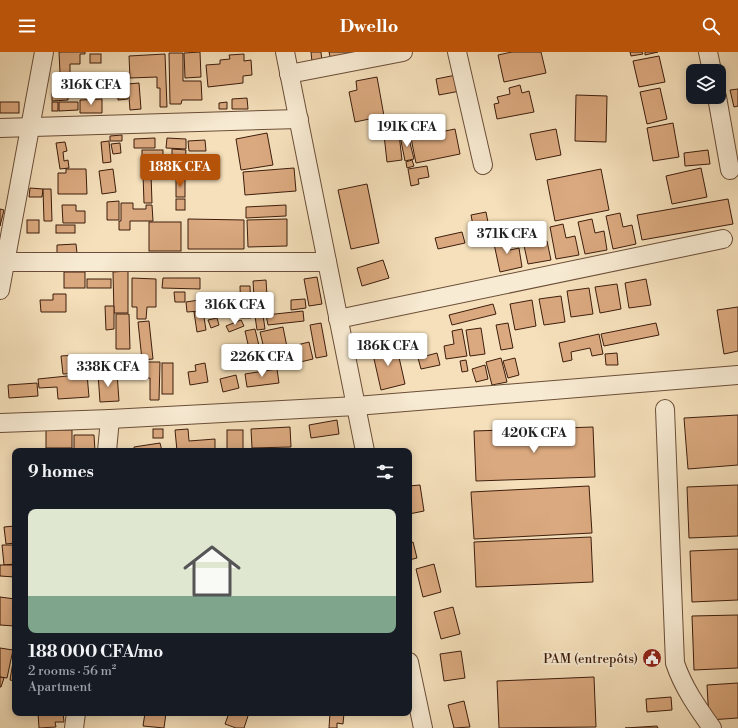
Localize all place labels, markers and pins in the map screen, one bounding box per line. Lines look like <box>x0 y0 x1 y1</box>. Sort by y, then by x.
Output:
pin: 316K CFA <box>50 72 132 106</box>
pin: 191K CFA <box>366 114 448 148</box>
pin: 188K CFA <box>139 154 221 188</box>
pin: 371K CFA <box>466 221 548 255</box>
pin: 316K CFA <box>194 292 276 326</box>
pin: 186K CFA <box>347 333 429 367</box>
pin: 226K CFA <box>221 344 303 378</box>
pin: 338K CFA <box>67 354 149 388</box>
pin: 420K CFA <box>493 420 575 454</box>
public building icon: PAM (entrepôts) <box>641 647 663 669</box>
place label: PAM (entrepôts) <box>543 651 638 667</box>

